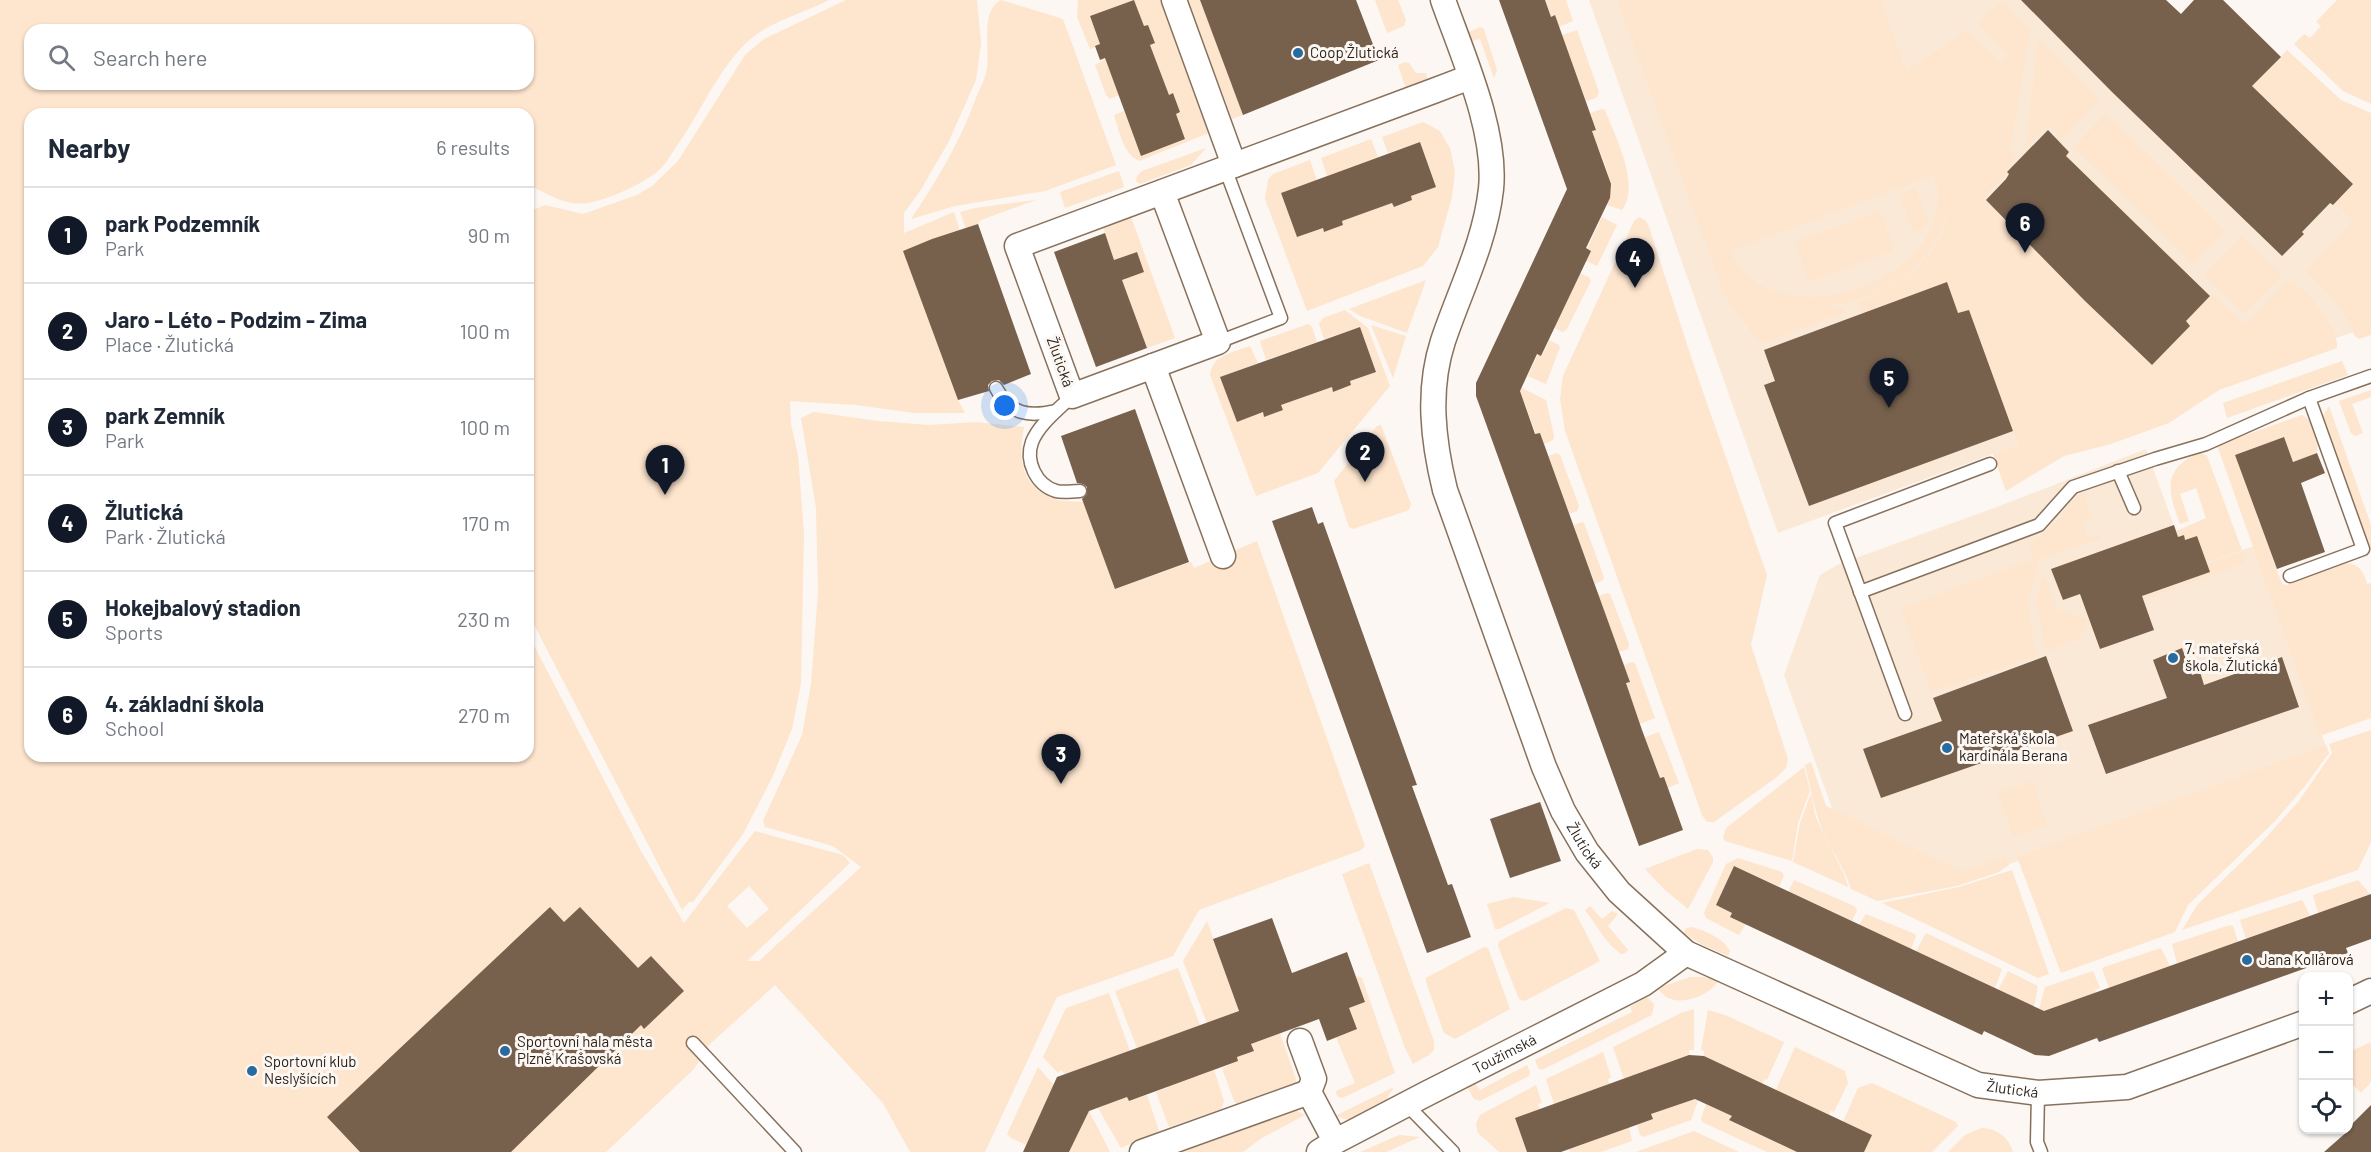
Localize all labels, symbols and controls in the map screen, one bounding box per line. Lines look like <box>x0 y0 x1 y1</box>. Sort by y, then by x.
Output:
search box <box>24 24 534 90</box>
icon: search <box>45 41 78 74</box>
place label: Coop Žlutická <box>1310 43 1399 61</box>
text: Search here <box>93 44 207 70</box>
marker: Coop Žlutická <box>1291 46 1305 60</box>
text: Nearby <box>48 132 130 163</box>
text: 6 results <box>436 135 510 159</box>
pin: 6 <box>2006 204 2044 253</box>
text: park Podzemník <box>105 210 260 236</box>
text: 1 <box>64 223 71 247</box>
text: 90 m <box>468 223 510 247</box>
text: Park <box>105 236 144 260</box>
pin: 4 <box>1616 238 1654 288</box>
text: Jaro - Léto - Podzim - Zima <box>105 306 367 332</box>
text: 2 <box>62 319 73 343</box>
text: 100 m <box>460 319 510 343</box>
text: Place · Žlutická <box>105 332 234 356</box>
street label: Žlutická <box>1044 334 1078 389</box>
pin: 5 <box>1870 358 1908 408</box>
your location <box>990 391 1019 420</box>
text: park Zemník <box>105 402 225 428</box>
text: 3 <box>62 415 73 439</box>
text: 100 m <box>460 415 510 439</box>
text: Park <box>105 428 144 452</box>
pin: 2 <box>1346 432 1384 482</box>
pin: 1 <box>646 446 684 495</box>
text: Žlutická <box>105 498 183 524</box>
text: 4 <box>61 511 74 535</box>
text: 170 m <box>462 511 510 535</box>
text: Park · Žlutická <box>105 524 226 548</box>
text: Hokejbalový stadion <box>105 594 301 620</box>
text: 5 <box>62 607 73 631</box>
text: 230 m <box>457 607 510 631</box>
text: Sports <box>105 620 163 644</box>
place label: 7. mateřská škola, Žlutická <box>2185 639 2278 674</box>
marker: 7. mateřská škola, Žlutická <box>2166 651 2180 665</box>
text: 4. základní škola <box>105 690 264 716</box>
text: 6 <box>62 703 73 727</box>
text: 270 m <box>458 703 510 727</box>
text: School <box>105 716 164 740</box>
place label: Mateřská škola kardinála Berana <box>1959 729 2068 764</box>
pin: 3 <box>1042 734 1080 784</box>
marker: Mateřská škola kardinála Berana <box>1940 741 1954 755</box>
street label: Žlutická <box>1563 819 1607 872</box>
place label: Jana Kollárová <box>2259 950 2354 968</box>
marker: Jana Kollárová <box>2240 953 2254 967</box>
map controls <box>2299 972 2353 1134</box>
button: + <box>2299 972 2353 1026</box>
button: − <box>2299 1026 2353 1080</box>
street label: Toužimská <box>1469 1030 1539 1077</box>
place label: Sportovní hala města Plzně Krašovská <box>517 1032 653 1067</box>
marker: Sportovní hala města Plzně Krašovská <box>498 1044 512 1058</box>
place label: Sportovní klub Neslyšících <box>264 1052 356 1087</box>
marker: Sportovní klub Neslyšících <box>245 1064 259 1078</box>
street label: Žlutická <box>1986 1076 2040 1101</box>
button: locate <box>2299 1080 2353 1134</box>

